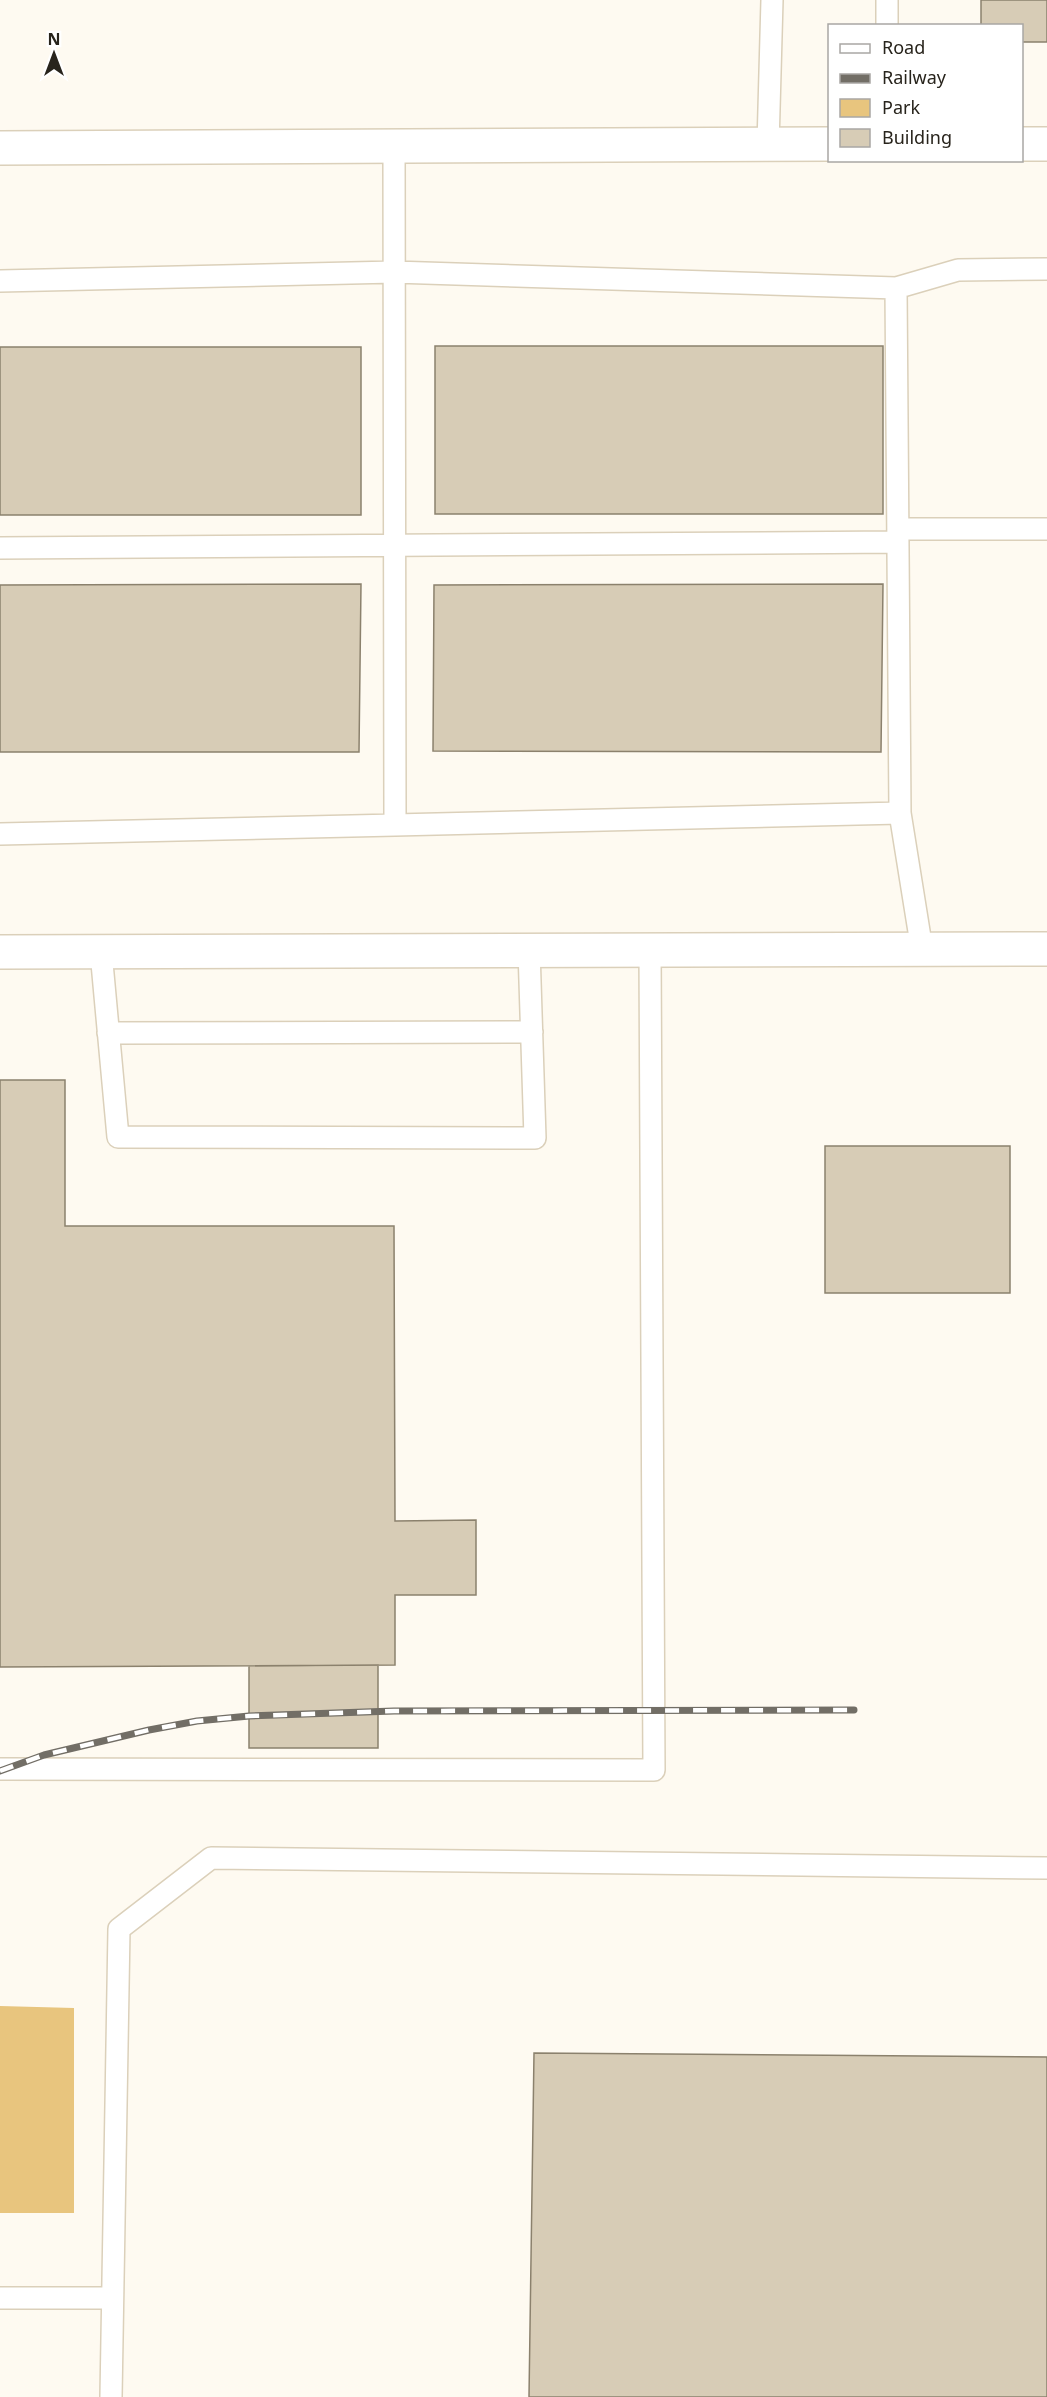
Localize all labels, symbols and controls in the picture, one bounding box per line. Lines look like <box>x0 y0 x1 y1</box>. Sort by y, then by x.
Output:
north arrow <box>24 24 84 84</box>
legend <box>828 24 1023 162</box>
text: N <box>47 28 61 50</box>
text: Road <box>882 35 925 59</box>
text: Railway <box>882 65 947 89</box>
text: Park <box>882 95 920 119</box>
text: Building <box>882 125 952 149</box>

